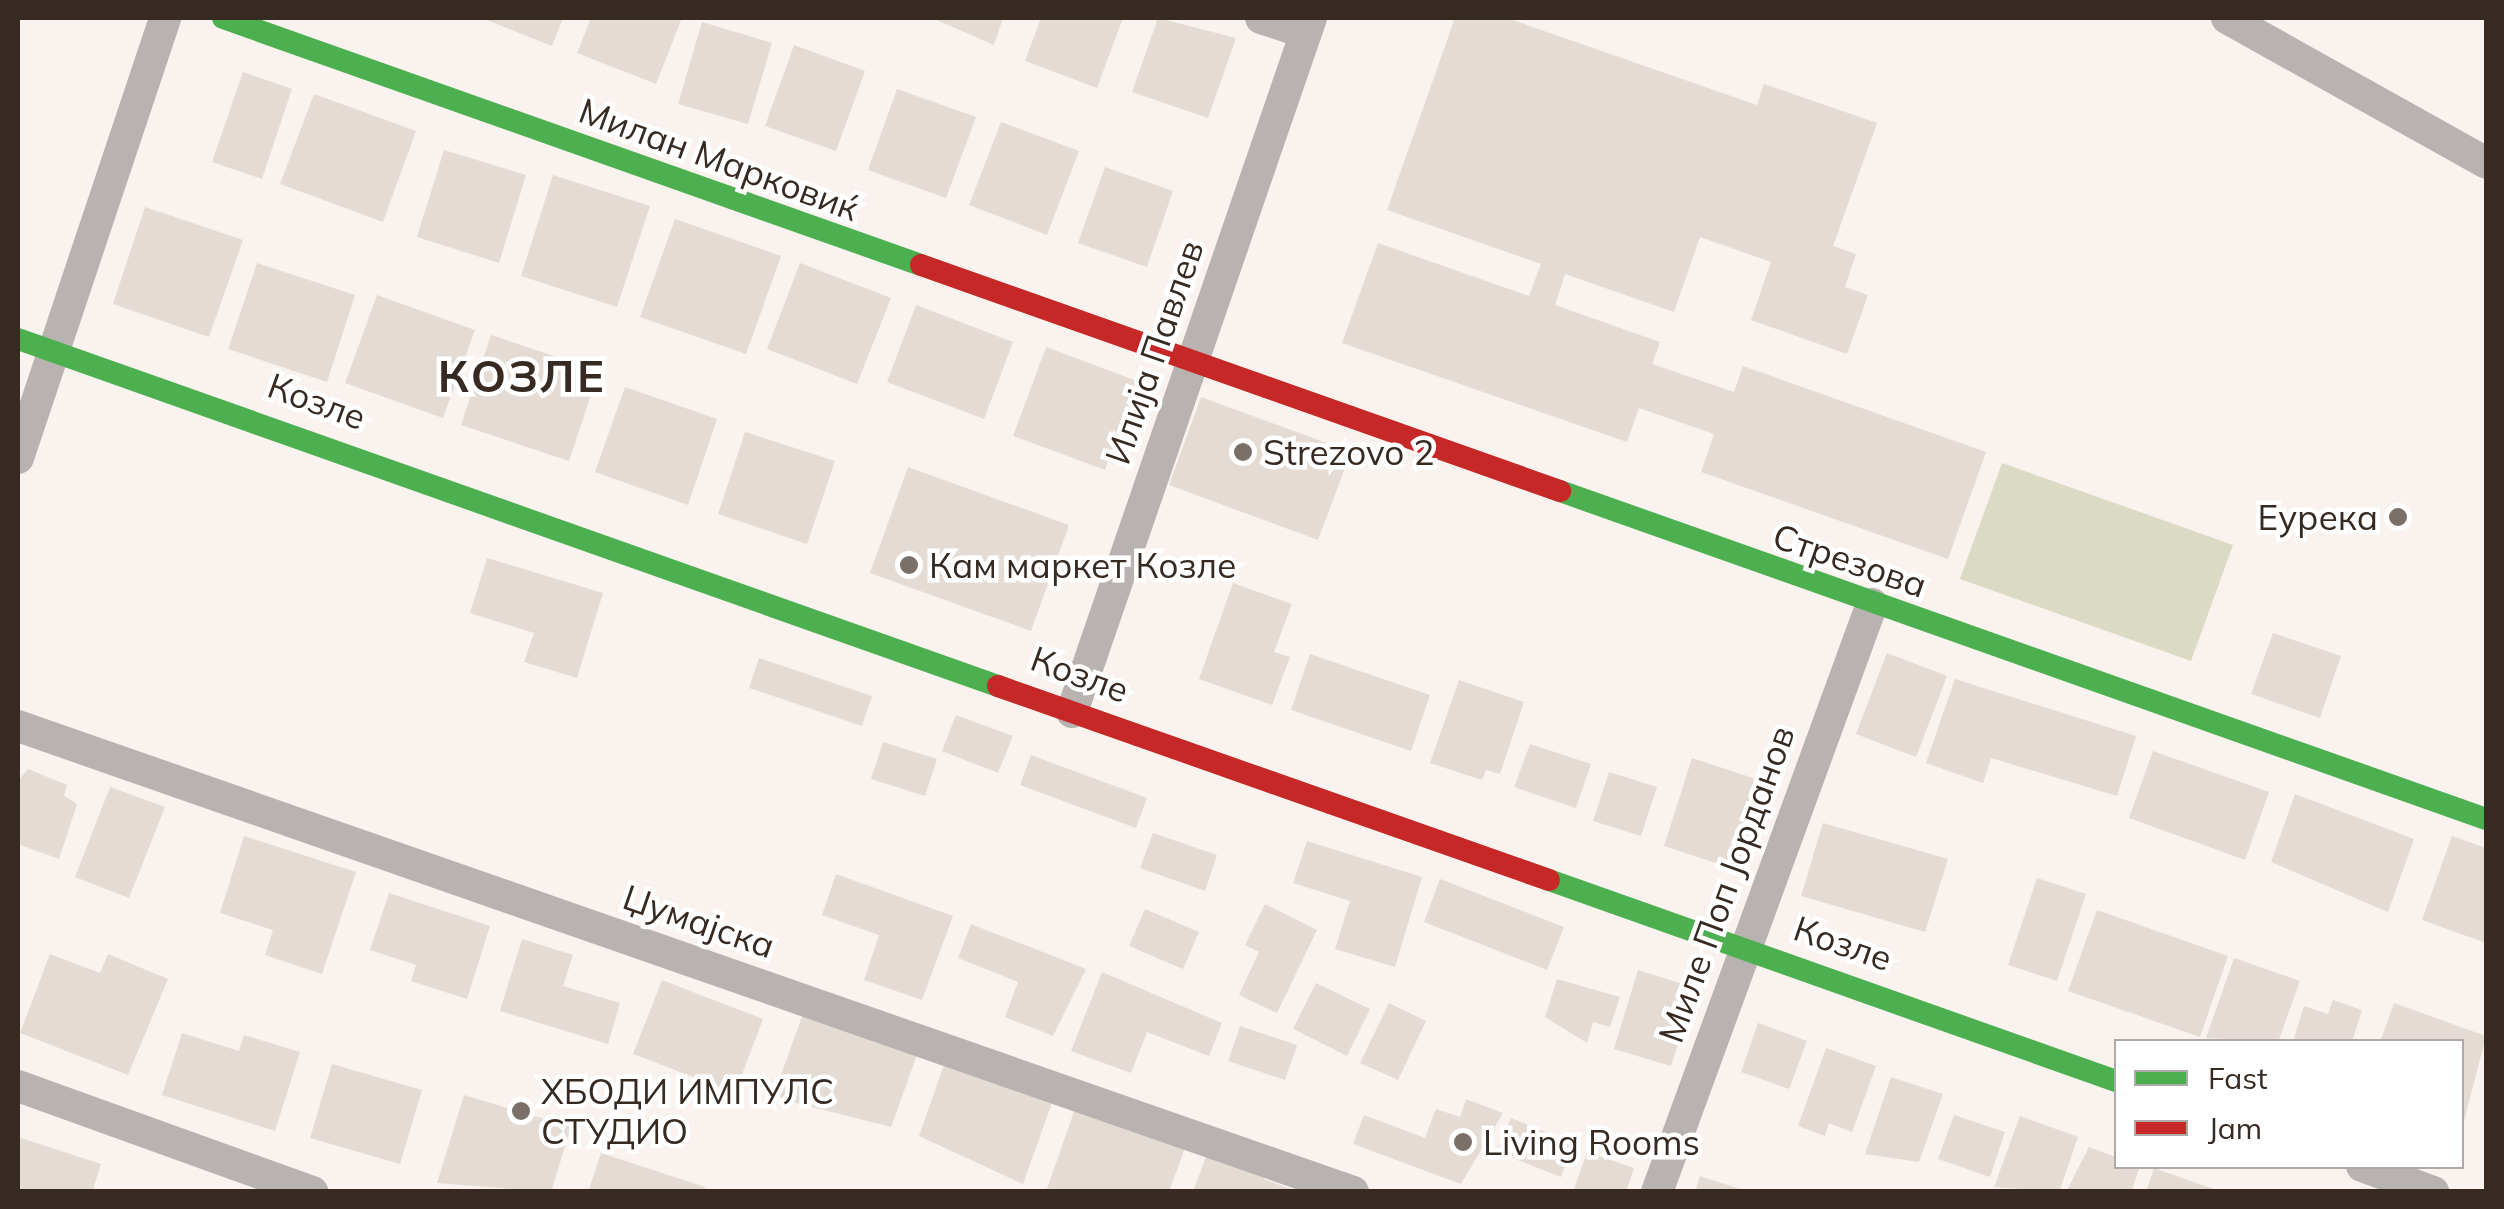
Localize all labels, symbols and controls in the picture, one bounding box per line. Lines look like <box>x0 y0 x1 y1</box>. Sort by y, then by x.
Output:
street label: Милан Марковиќ <box>574 89 864 229</box>
street label: Илија Павлев <box>1096 235 1212 469</box>
district label: КОЗЛЕ <box>438 349 606 403</box>
street label: Козле <box>262 364 372 438</box>
place label: Strezovo 2 <box>1263 431 1434 473</box>
marker: Strezovo 2 <box>1232 441 1254 463</box>
place label: Еурека <box>2258 496 2378 538</box>
marker: Еурека <box>2387 506 2409 528</box>
street label: Стрезова <box>1768 514 1932 606</box>
place label: Кам маркет Козле <box>929 544 1236 586</box>
marker: Кам маркет Козле <box>898 554 920 576</box>
street label: Козле <box>1025 637 1135 711</box>
street label: Миле Поп Јорданов <box>1649 720 1803 1048</box>
street label: Џумајска <box>618 876 780 966</box>
street label: Козле <box>1788 907 1898 979</box>
legend <box>2114 1039 2464 1169</box>
text: Fast <box>2208 1059 2268 1097</box>
place label: ХБОДИ ИМПУЛС СТУДИО <box>541 1070 834 1152</box>
marker: ХБОДИ ИМПУЛС СТУДИО <box>510 1100 532 1122</box>
text: Jam <box>2208 1109 2262 1147</box>
place label: Living Rooms <box>1483 1121 1700 1163</box>
marker: Living Rooms <box>1452 1131 1474 1153</box>

